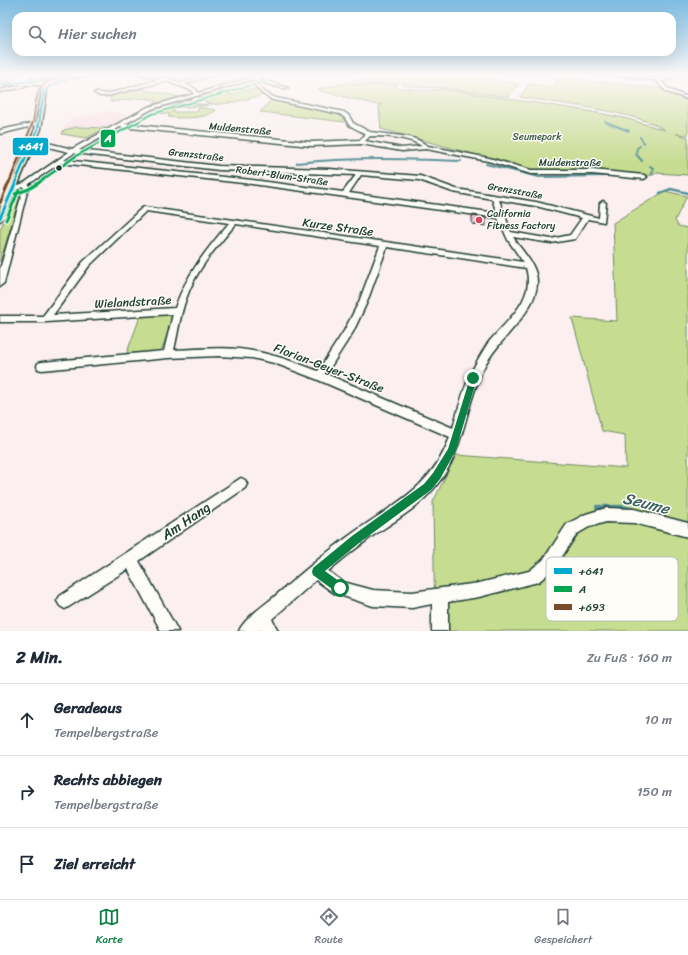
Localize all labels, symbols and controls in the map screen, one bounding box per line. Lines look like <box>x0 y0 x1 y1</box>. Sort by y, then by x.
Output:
search box <box>12 12 676 56</box>
text: Hier suchen <box>58 21 137 47</box>
icon: search <box>26 23 48 45</box>
street label: Muldenstraße <box>208 117 272 141</box>
park label: Seumepark <box>513 128 562 146</box>
line badge: A <box>100 129 116 148</box>
text: A <box>103 129 112 148</box>
line badge: +641 <box>12 137 49 156</box>
text: +641 <box>18 137 44 156</box>
street label: Grenzstraße <box>168 143 225 167</box>
street label: Muldenstraße <box>539 154 601 172</box>
street label: Robert-Blum-Straße <box>235 161 329 191</box>
unlabelled marker <box>54 163 64 173</box>
street label: Grenzstraße <box>486 177 544 205</box>
place label: California Fitness Factory <box>487 205 556 235</box>
street label: Kurze Straße <box>301 211 375 243</box>
marker: California Fitness Factory <box>474 215 484 225</box>
street label: Wielandstraße <box>94 289 172 315</box>
street label: Florian-Geyer-Straße <box>271 337 387 399</box>
route end <box>464 369 482 387</box>
water label: Seume <box>620 483 674 523</box>
street label: Am Hang <box>155 495 216 547</box>
legend <box>546 557 678 621</box>
text: +641 <box>578 562 604 581</box>
route start <box>331 579 349 597</box>
text: A <box>578 580 586 599</box>
text: +693 <box>578 598 605 617</box>
text: 2 Min. <box>16 642 63 672</box>
text: Zu Fuß · 160 m <box>587 646 672 669</box>
text: Geradeaus <box>54 695 122 721</box>
text: 10 m <box>645 708 672 731</box>
icon: ahead <box>16 709 38 731</box>
text: Tempelbergstraße <box>54 721 158 744</box>
text: Rechts abbiegen <box>54 767 162 793</box>
text: 150 m <box>637 780 672 803</box>
icon: right <box>16 781 38 803</box>
text: Tempelbergstraße <box>54 793 158 816</box>
text: Ziel erreicht <box>54 851 135 877</box>
icon: arrive <box>16 853 38 875</box>
tab: Karte <box>96 906 123 949</box>
tab: Route <box>314 906 343 949</box>
tab: Gespeichert <box>534 906 592 949</box>

